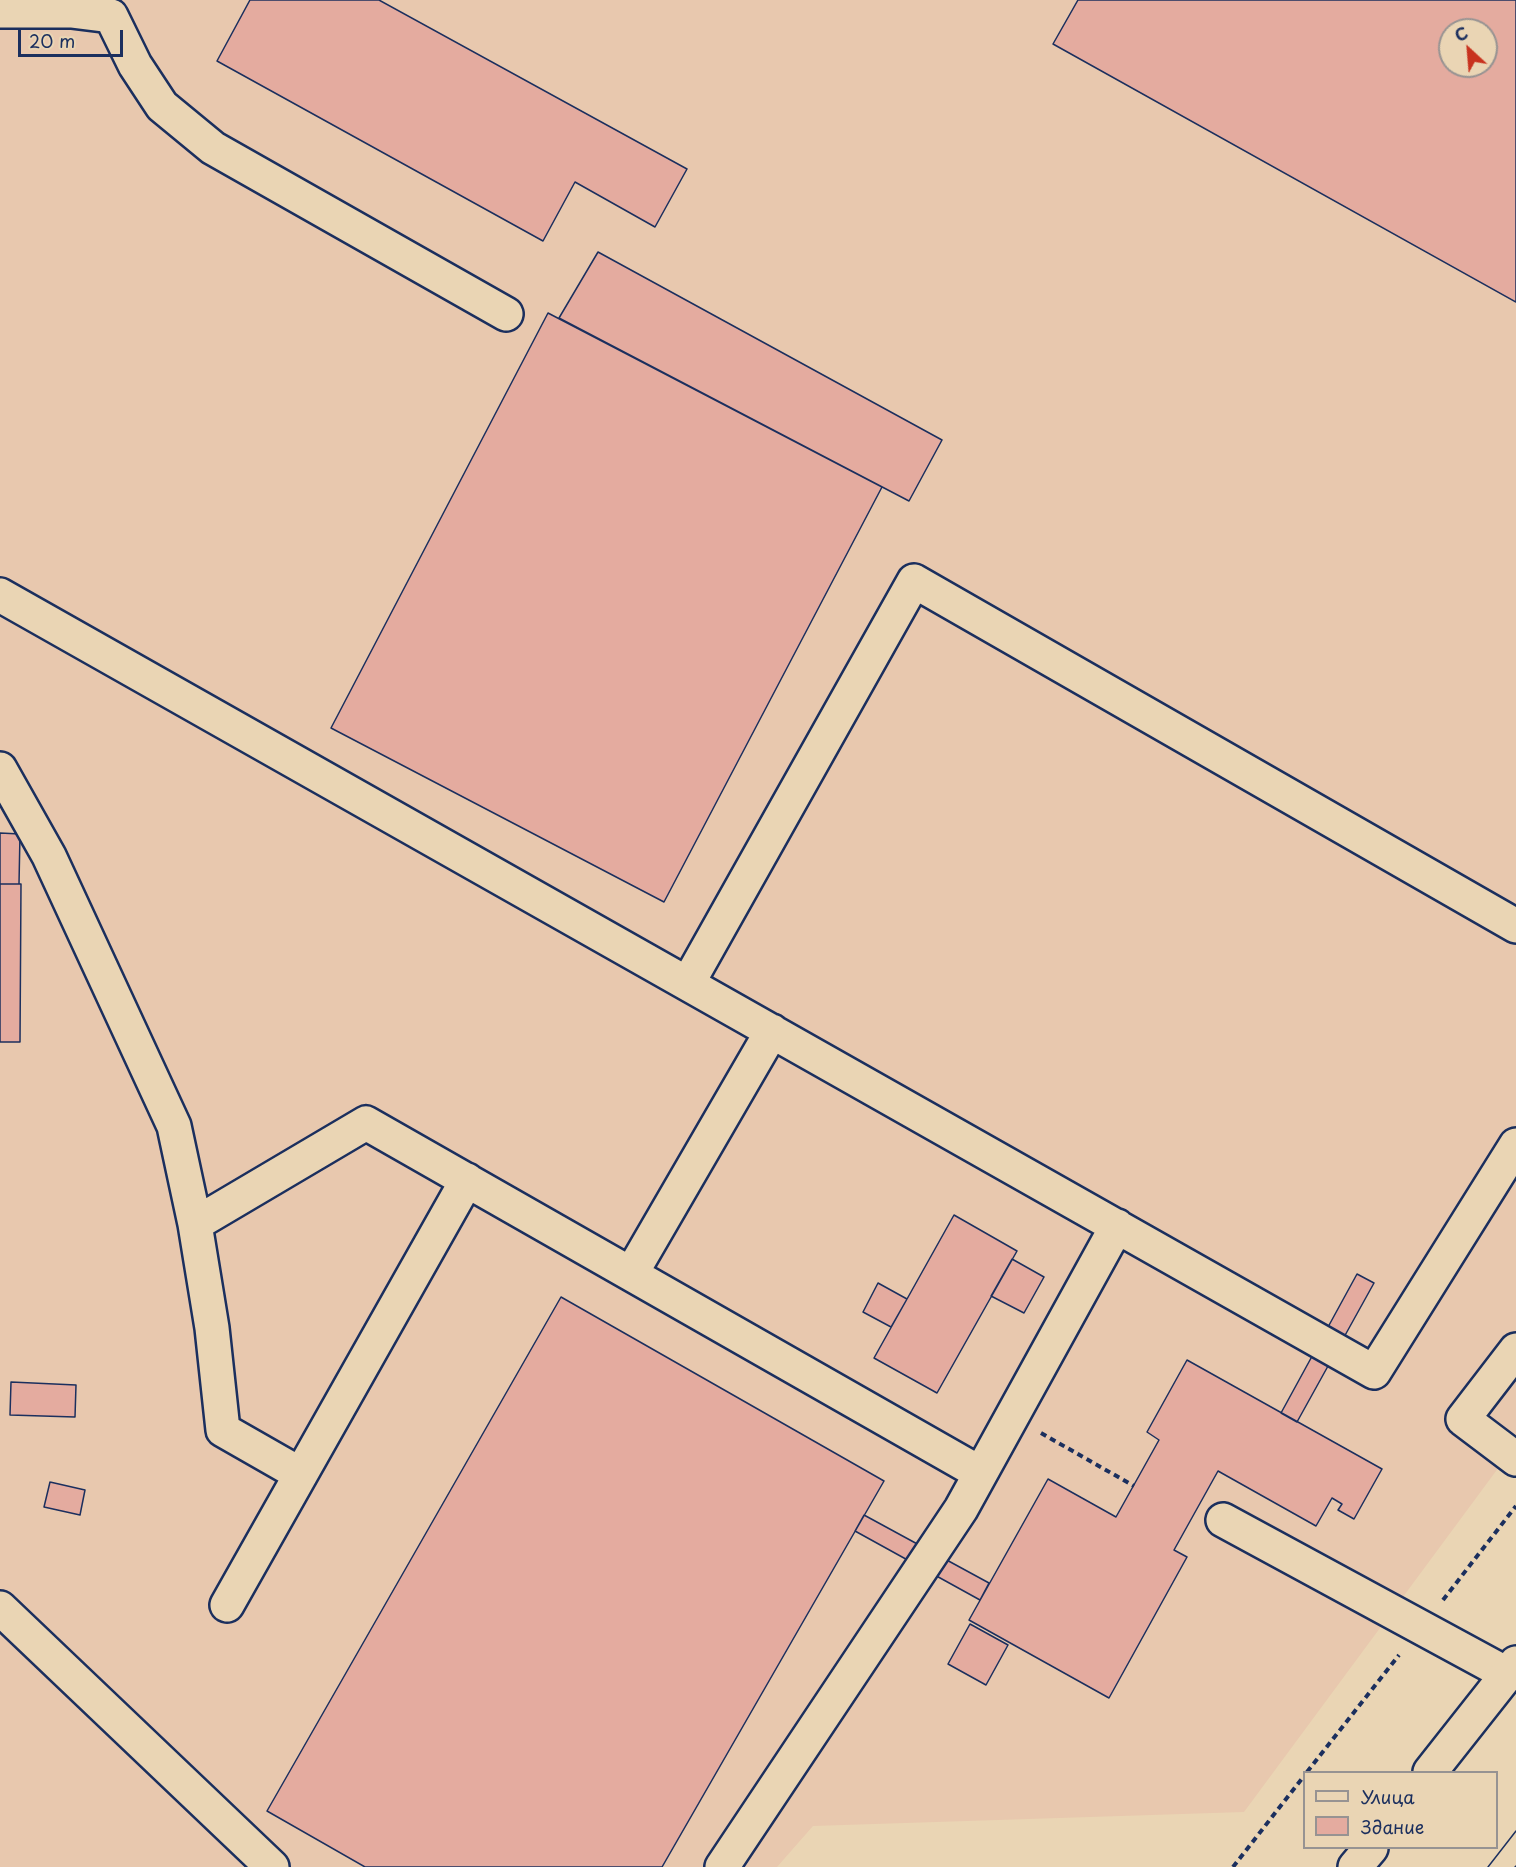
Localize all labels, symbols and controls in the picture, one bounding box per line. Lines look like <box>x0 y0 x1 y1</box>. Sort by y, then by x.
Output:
scale bar <box>21 18 126 56</box>
north arrow <box>1438 18 1498 78</box>
text: С <box>1450 20 1472 47</box>
text: 20 m <box>29 27 75 54</box>
legend <box>1303 1771 1498 1849</box>
text: Улица <box>1361 1783 1415 1810</box>
text: Здание <box>1361 1813 1424 1840</box>

